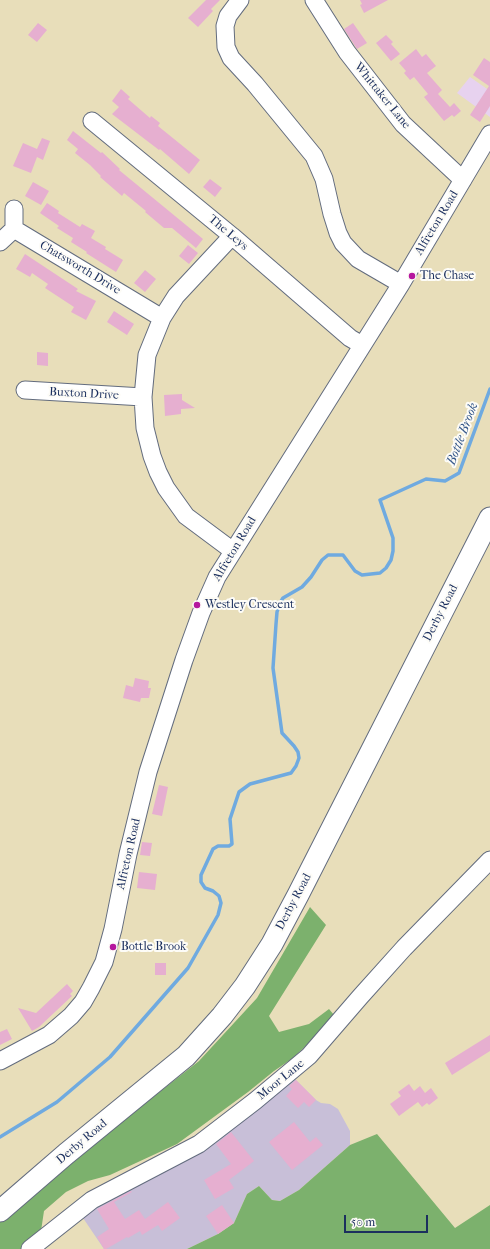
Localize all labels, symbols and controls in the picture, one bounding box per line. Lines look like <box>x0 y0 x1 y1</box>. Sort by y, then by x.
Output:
street label: Whittaker Lane <box>351 60 413 132</box>
street label: Alfreton Road <box>412 188 462 258</box>
street label: The Leys <box>205 212 251 254</box>
street label: Chatsworth Drive <box>37 238 123 298</box>
place label: The Chase <box>420 269 474 283</box>
marker: The Chase <box>407 271 417 281</box>
street label: Buxton Drive <box>49 385 119 403</box>
water label: Bottle Brook <box>444 401 482 467</box>
street label: Alfreton Road <box>210 514 260 584</box>
street label: Derby Road <box>421 582 461 644</box>
place label: Westley Crescent <box>205 598 294 612</box>
marker: Westley Crescent <box>192 600 202 610</box>
street label: Alfreton Road <box>114 817 144 891</box>
street label: Derby Road <box>273 871 315 933</box>
place label: Bottle Brook <box>121 940 186 954</box>
marker: Bottle Brook <box>108 942 118 952</box>
street label: Moor Lane <box>255 1057 307 1103</box>
street label: Derby Road <box>54 1117 110 1167</box>
scale bar <box>346 1207 430 1233</box>
text: 50 m <box>351 1215 375 1229</box>

